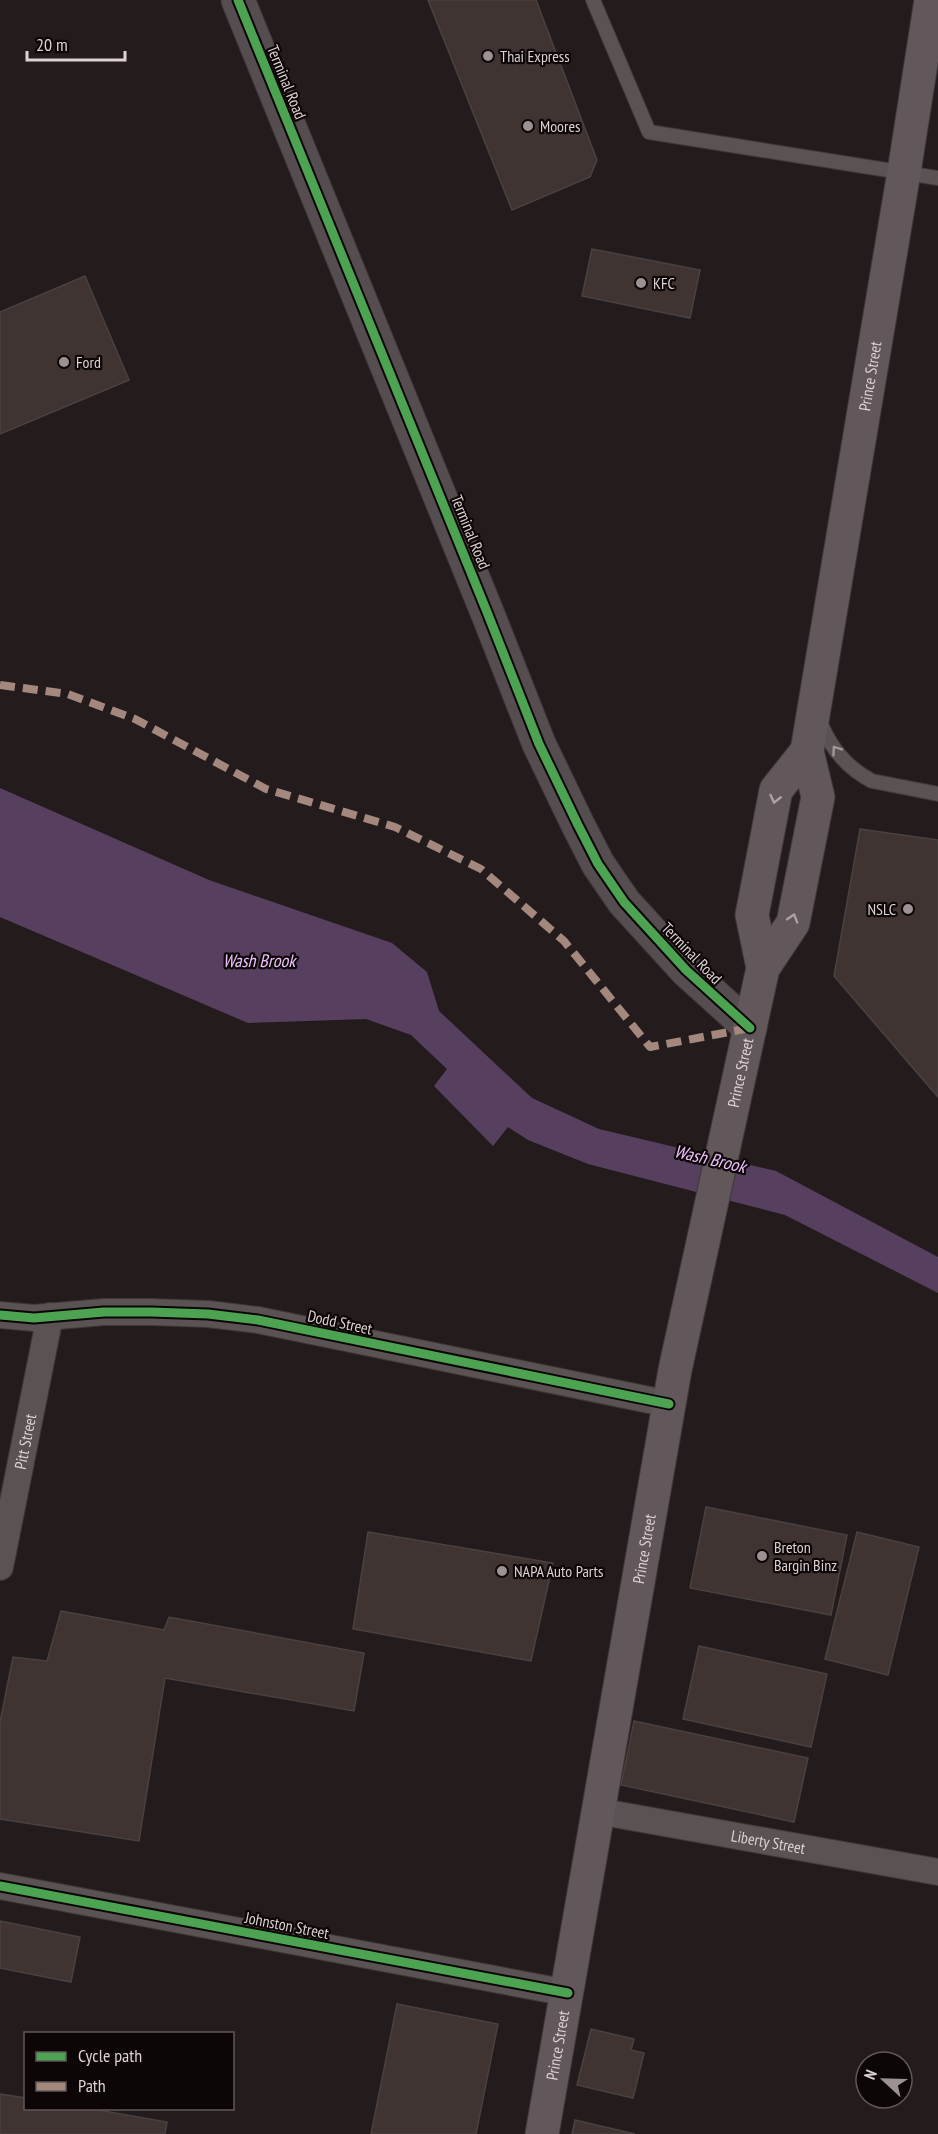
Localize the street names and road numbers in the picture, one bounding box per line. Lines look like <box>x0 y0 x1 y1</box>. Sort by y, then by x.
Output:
street label: Terminal Road <box>263 42 311 122</box>
street label: Prince Street <box>854 339 886 412</box>
street label: Terminal Road <box>447 492 495 572</box>
street label: Terminal Road <box>658 918 726 988</box>
street label: Prince Street <box>723 1035 758 1109</box>
street label: Dodd Street <box>306 1305 375 1339</box>
street label: Pitt Street <box>10 1411 40 1471</box>
street label: Prince Street <box>628 1512 660 1585</box>
street label: Liberty Street <box>730 1825 807 1858</box>
street label: Johnston Street <box>242 1907 331 1943</box>
street label: Prince Street <box>542 2008 573 2082</box>

